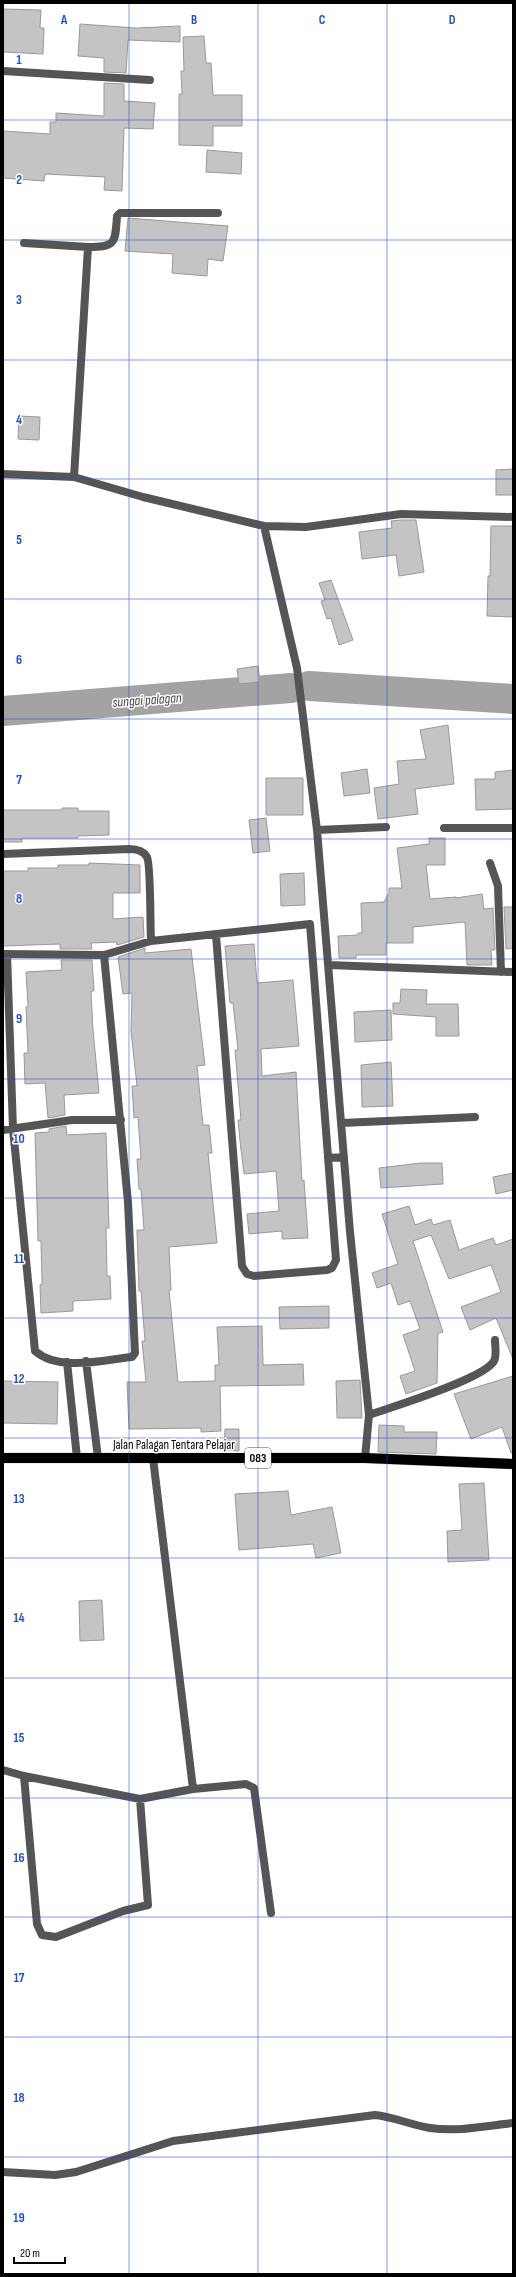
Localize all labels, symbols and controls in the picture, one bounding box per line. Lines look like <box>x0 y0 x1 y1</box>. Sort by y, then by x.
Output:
text: A <box>60 12 68 28</box>
text: B <box>191 12 197 28</box>
text: C <box>319 12 326 28</box>
text: D <box>449 12 456 28</box>
text: 1 <box>16 52 22 68</box>
text: 2 <box>16 172 22 188</box>
text: 3 <box>16 292 22 308</box>
text: 4 <box>16 412 22 428</box>
text: 5 <box>16 532 22 548</box>
text: 6 <box>16 652 22 668</box>
water label: sungai palagan <box>112 689 182 711</box>
text: 7 <box>16 772 22 788</box>
text: 8 <box>16 891 22 907</box>
text: 9 <box>16 1011 22 1027</box>
text: 10 <box>13 1131 25 1147</box>
text: 11 <box>14 1251 24 1267</box>
text: 12 <box>14 1371 25 1387</box>
street label: Jalan Palagan Tentara Pelajar <box>112 1437 235 1453</box>
road number: 083 <box>245 1448 271 1468</box>
text: 13 <box>14 1491 25 1507</box>
text: 14 <box>13 1610 25 1626</box>
text: 15 <box>14 1730 25 1746</box>
text: 16 <box>13 1850 25 1866</box>
text: 17 <box>14 1970 25 1986</box>
text: 18 <box>13 2090 25 2106</box>
text: 19 <box>13 2210 25 2226</box>
scale bar <box>14 2239 65 2265</box>
text: 20 m <box>20 2246 40 2261</box>

